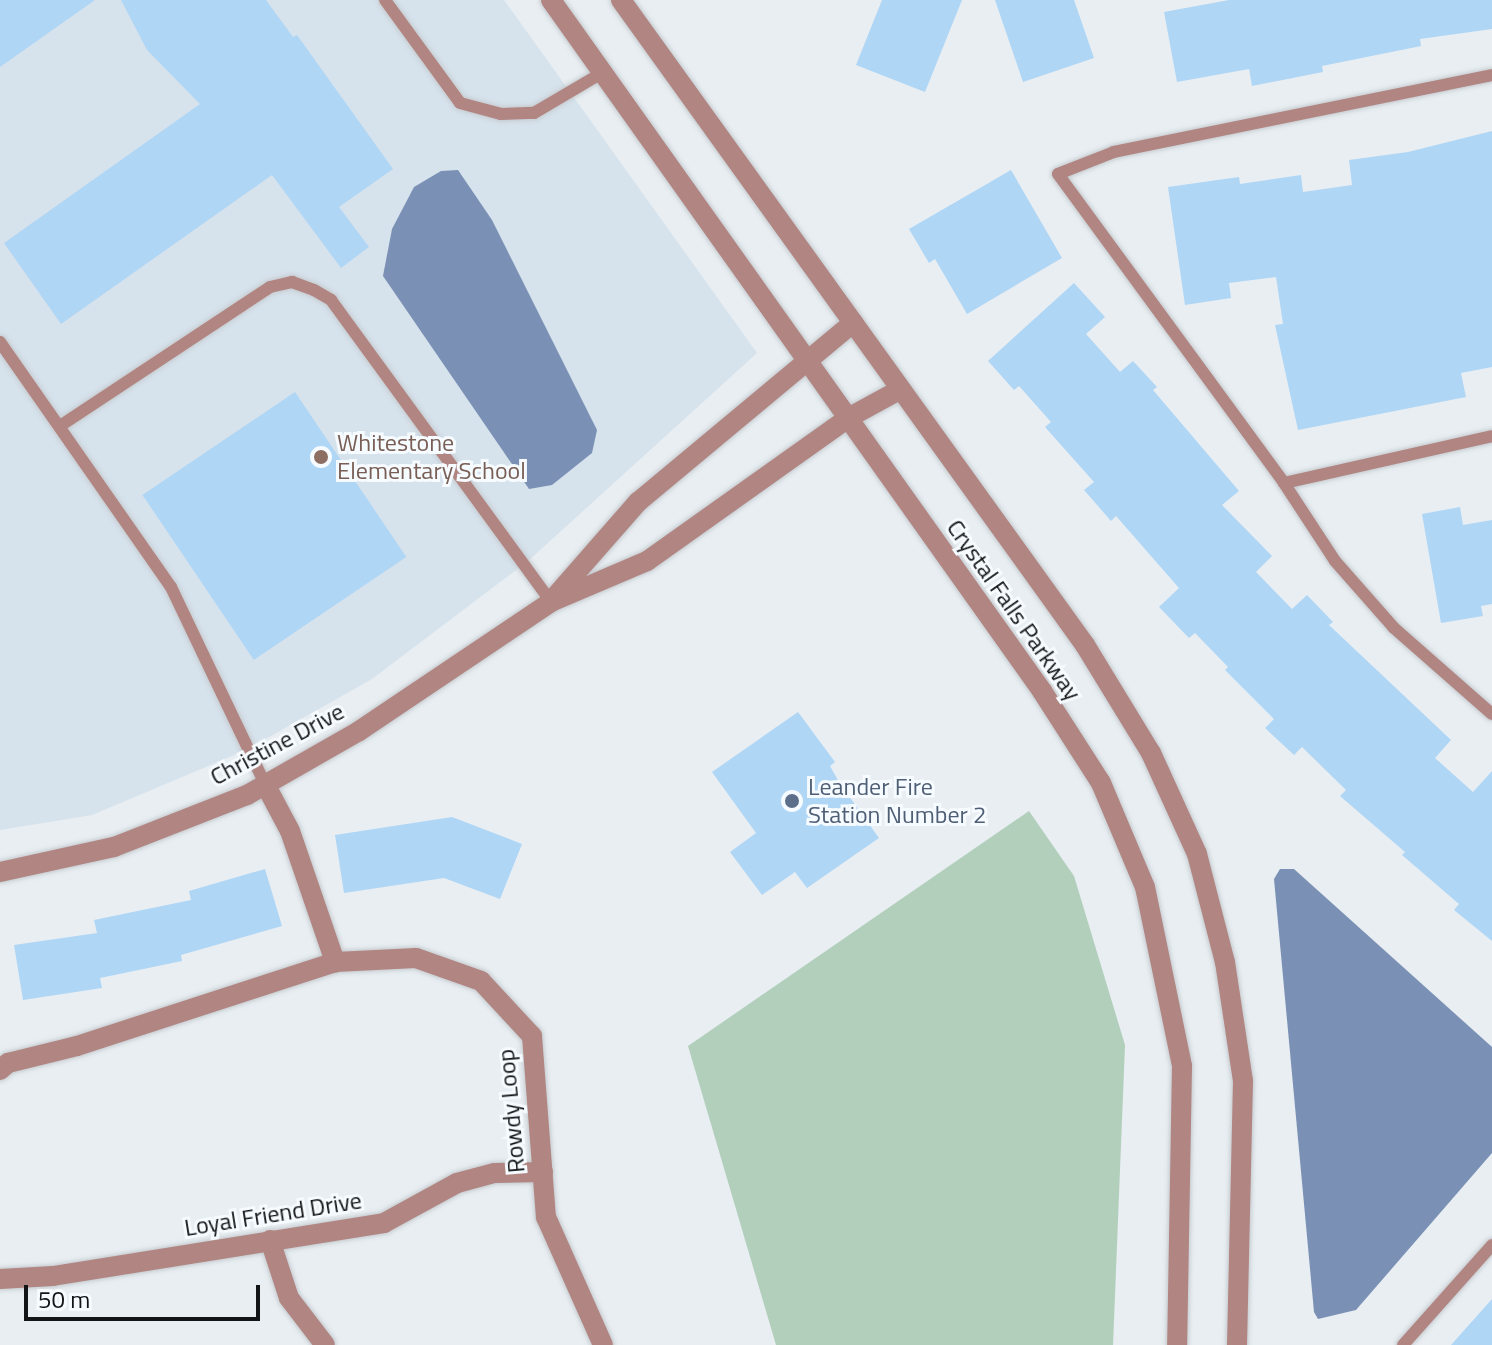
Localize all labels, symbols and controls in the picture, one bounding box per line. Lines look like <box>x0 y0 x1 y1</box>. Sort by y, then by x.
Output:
place label: Whitestone Elementary School <box>337 429 526 485</box>
marker: Whitestone Elementary School <box>312 448 330 466</box>
street label: Crystal Falls Parkway <box>941 514 1087 706</box>
street label: Christine Drive <box>205 697 349 791</box>
place label: Leander Fire Station Number 2 <box>808 773 987 829</box>
marker: Leander Fire Station Number 2 <box>783 792 801 810</box>
street label: Rowdy Loop <box>491 1048 531 1174</box>
street label: Loyal Friend Drive <box>182 1186 364 1242</box>
scale bar <box>28 1269 264 1319</box>
text: 50 m <box>38 1281 90 1317</box>

